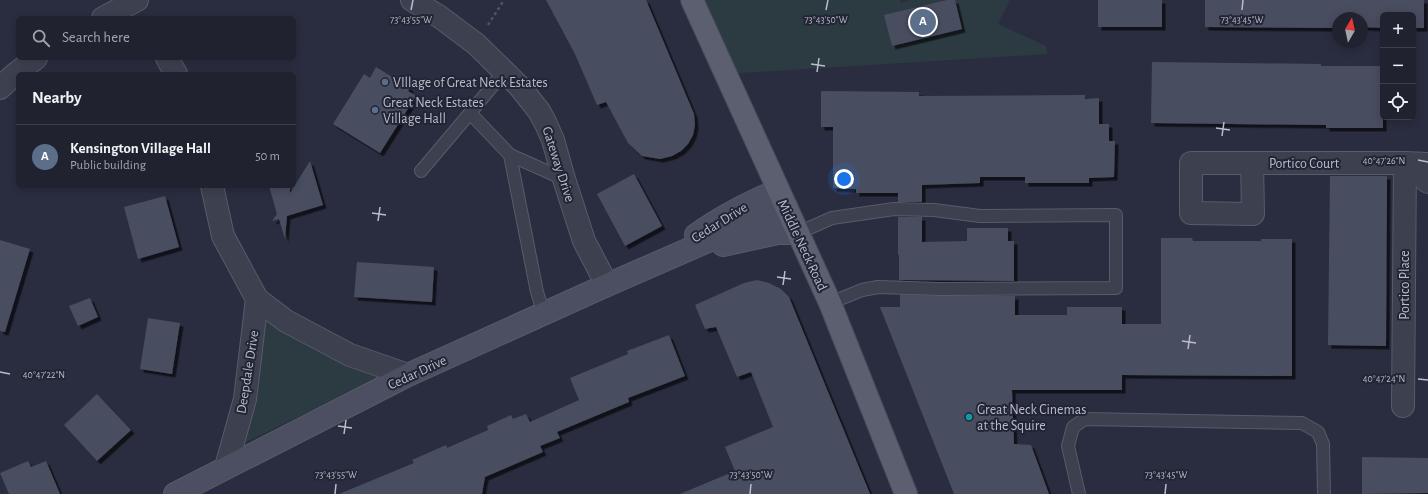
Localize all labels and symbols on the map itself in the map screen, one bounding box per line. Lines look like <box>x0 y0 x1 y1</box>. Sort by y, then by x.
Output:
pin: A <box>910 7 936 37</box>
north arrow <box>1332 12 1368 48</box>
text: 73°43'55"W <box>390 15 432 25</box>
text: 73°43'50"W <box>804 15 848 25</box>
text: 73°43'45"W <box>1221 15 1263 25</box>
place label: VIllage of Great Neck Estates <box>393 76 548 90</box>
marker: VIllage of Great Neck Estates <box>380 77 390 87</box>
place label: Great Neck Estates Village Hall <box>383 96 484 126</box>
marker: Great Neck Estates Village Hall <box>370 105 380 115</box>
street label: Gateway Drive <box>539 125 577 204</box>
text: 40°47'26"N <box>1363 156 1405 166</box>
street label: Portico Court <box>1269 157 1340 171</box>
your location <box>834 169 854 189</box>
street label: Middle Neck Road <box>775 198 829 293</box>
street label: Cedar Drive <box>689 200 750 245</box>
street label: Portico Place <box>1398 250 1412 320</box>
street label: Deepdale Drive <box>234 330 261 415</box>
street label: Cedar Drive <box>386 353 449 393</box>
text: 40°47'22"N <box>23 370 65 380</box>
text: 40°47'24"N <box>1363 374 1405 384</box>
place label: Great Neck Cinemas at the Squire <box>977 403 1086 433</box>
marker: Great Neck Cinemas at the Squire <box>964 412 974 422</box>
text: 73°43'55"W <box>315 470 357 480</box>
text: 73°43'50"W <box>729 470 773 480</box>
text: 73°43'45"W <box>1145 470 1187 480</box>

